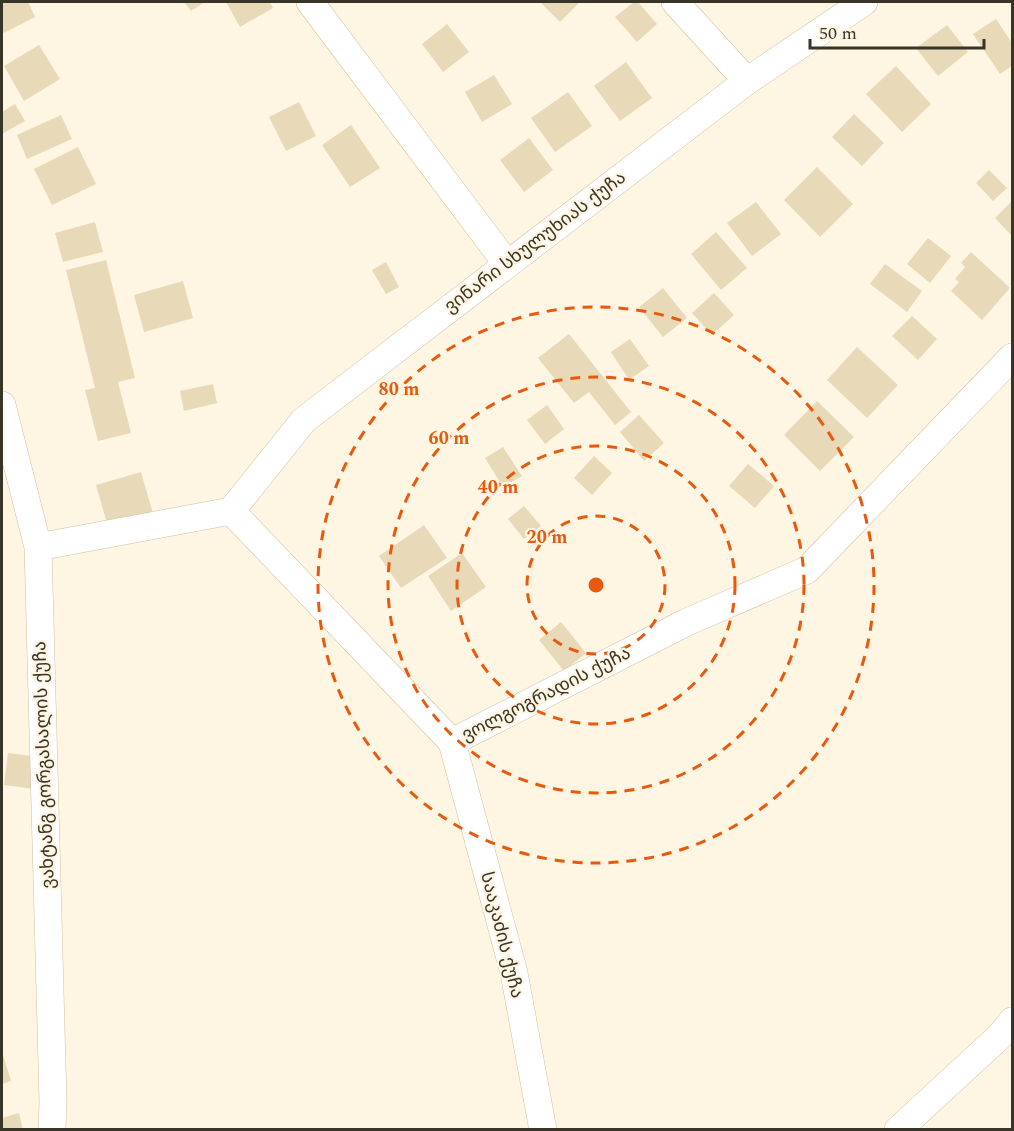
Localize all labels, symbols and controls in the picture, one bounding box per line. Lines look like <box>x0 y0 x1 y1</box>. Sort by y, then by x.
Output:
scale bar <box>810 12 984 50</box>
text: 50 m <box>819 20 857 47</box>
street label: ვინარი სხულუხიას ქუჩა <box>438 164 632 320</box>
text: 80 m <box>379 376 419 403</box>
text: 60 m <box>429 425 469 452</box>
text: 40 m <box>478 474 518 501</box>
text: 20 m <box>527 524 567 551</box>
centre of rings <box>586 575 606 595</box>
street label: ვოლგოგრადის ქუჩა <box>457 640 635 748</box>
street label: ვახტანგ გორგასალის ქუჩა <box>26 641 62 889</box>
street label: სააკაძის ქუჩა <box>473 869 531 1001</box>

